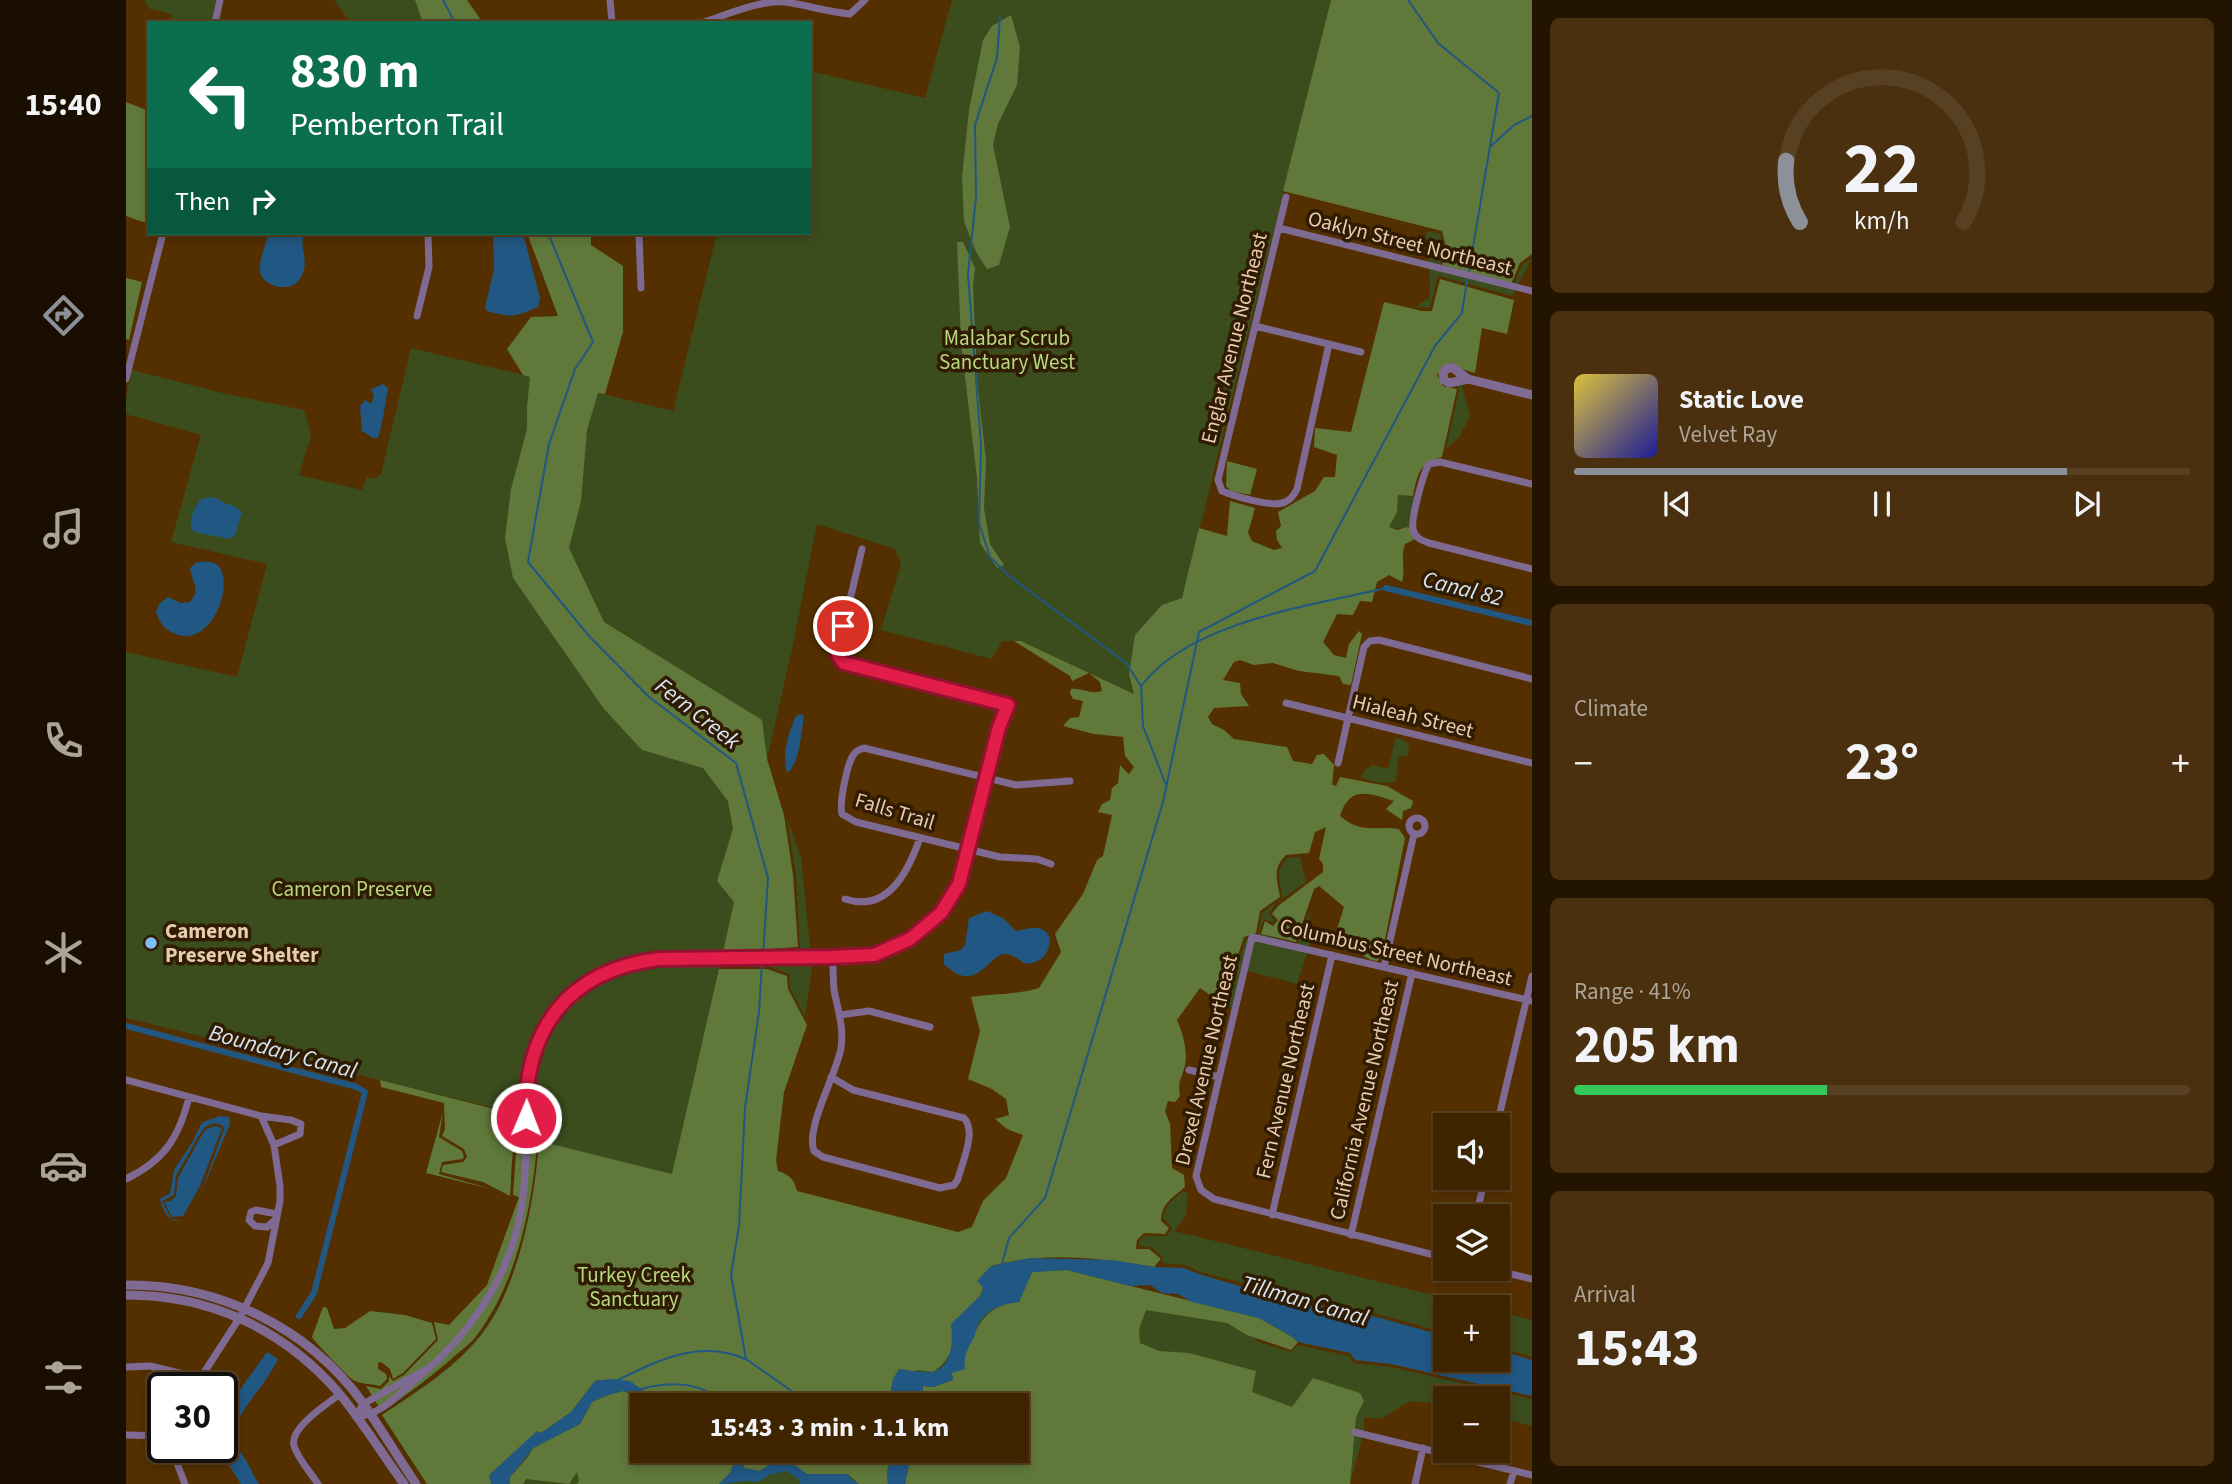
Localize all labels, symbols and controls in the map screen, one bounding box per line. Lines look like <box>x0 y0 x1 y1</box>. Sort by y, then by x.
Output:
text: 830 m <box>290 37 419 107</box>
icon: left <box>175 49 266 140</box>
text: 15:40 <box>24 82 102 128</box>
text: Pemberton Trail <box>290 102 504 148</box>
text: 22 <box>1844 117 1920 221</box>
icon: right <box>244 182 282 220</box>
text: Then <box>175 183 230 220</box>
text: km/h <box>1854 202 1910 238</box>
street label: Oaklyn Street Northeast <box>1305 203 1515 283</box>
street label: Englar Avenue Northeast <box>1193 229 1275 447</box>
icon: directions <box>39 291 88 340</box>
park label: Malabar Scrub Sanctuary West <box>939 323 1075 377</box>
text: Static Love <box>1679 381 1804 418</box>
text: Velvet Ray <box>1679 418 1777 451</box>
icon: previous <box>1658 485 1696 523</box>
icon: pause <box>1863 485 1901 523</box>
icon: next <box>2068 485 2106 523</box>
icon: music <box>39 504 88 553</box>
water label: Canal 82 <box>1419 563 1507 614</box>
pin <box>813 596 873 656</box>
icon: arrive <box>824 607 862 645</box>
water label: Fern Creek <box>648 670 748 758</box>
street label: Hialeah Street <box>1349 686 1477 746</box>
text: Climate <box>1574 692 1648 725</box>
icon: phone <box>39 716 88 765</box>
text: 23° <box>1845 726 1919 800</box>
text: − <box>1574 737 1593 791</box>
text: + <box>2171 737 2190 791</box>
street label: Falls Trail <box>851 785 939 837</box>
park label: Cameron Preserve <box>271 874 433 904</box>
street label: Columbus Street Northeast <box>1277 911 1515 993</box>
place label: Cameron Preserve Shelter <box>165 916 319 970</box>
icon: climate <box>39 928 88 977</box>
marker: Cameron Preserve Shelter <box>143 935 159 951</box>
street label: Drexel Avenue Northeast <box>1167 952 1245 1168</box>
text: Range · 41% <box>1574 975 1691 1008</box>
street label: California Avenue Northeast <box>1322 977 1406 1223</box>
street label: Fern Avenue Northeast <box>1248 980 1322 1182</box>
text: 205 km <box>1574 1009 1740 1083</box>
water label: Boundary Canal <box>205 1016 361 1087</box>
position arrow <box>489 1081 563 1155</box>
map controls <box>1433 1113 1510 1463</box>
button: sound <box>1433 1113 1510 1190</box>
icon: car <box>39 1141 88 1190</box>
button: layers <box>1433 1204 1510 1281</box>
park label: Turkey Creek Sanctuary <box>577 1260 692 1314</box>
water label: Tillman Canal <box>1237 1267 1373 1334</box>
text: Arrival <box>1574 1278 1636 1311</box>
button: + <box>1433 1295 1510 1372</box>
text: 15:43 <box>1574 1312 1699 1386</box>
icon: filters <box>39 1353 88 1402</box>
speed limit sign: 30 <box>147 1372 238 1463</box>
button: − <box>1433 1386 1510 1463</box>
text: 15:43 · 3 min · 1.1 km <box>710 1409 949 1446</box>

